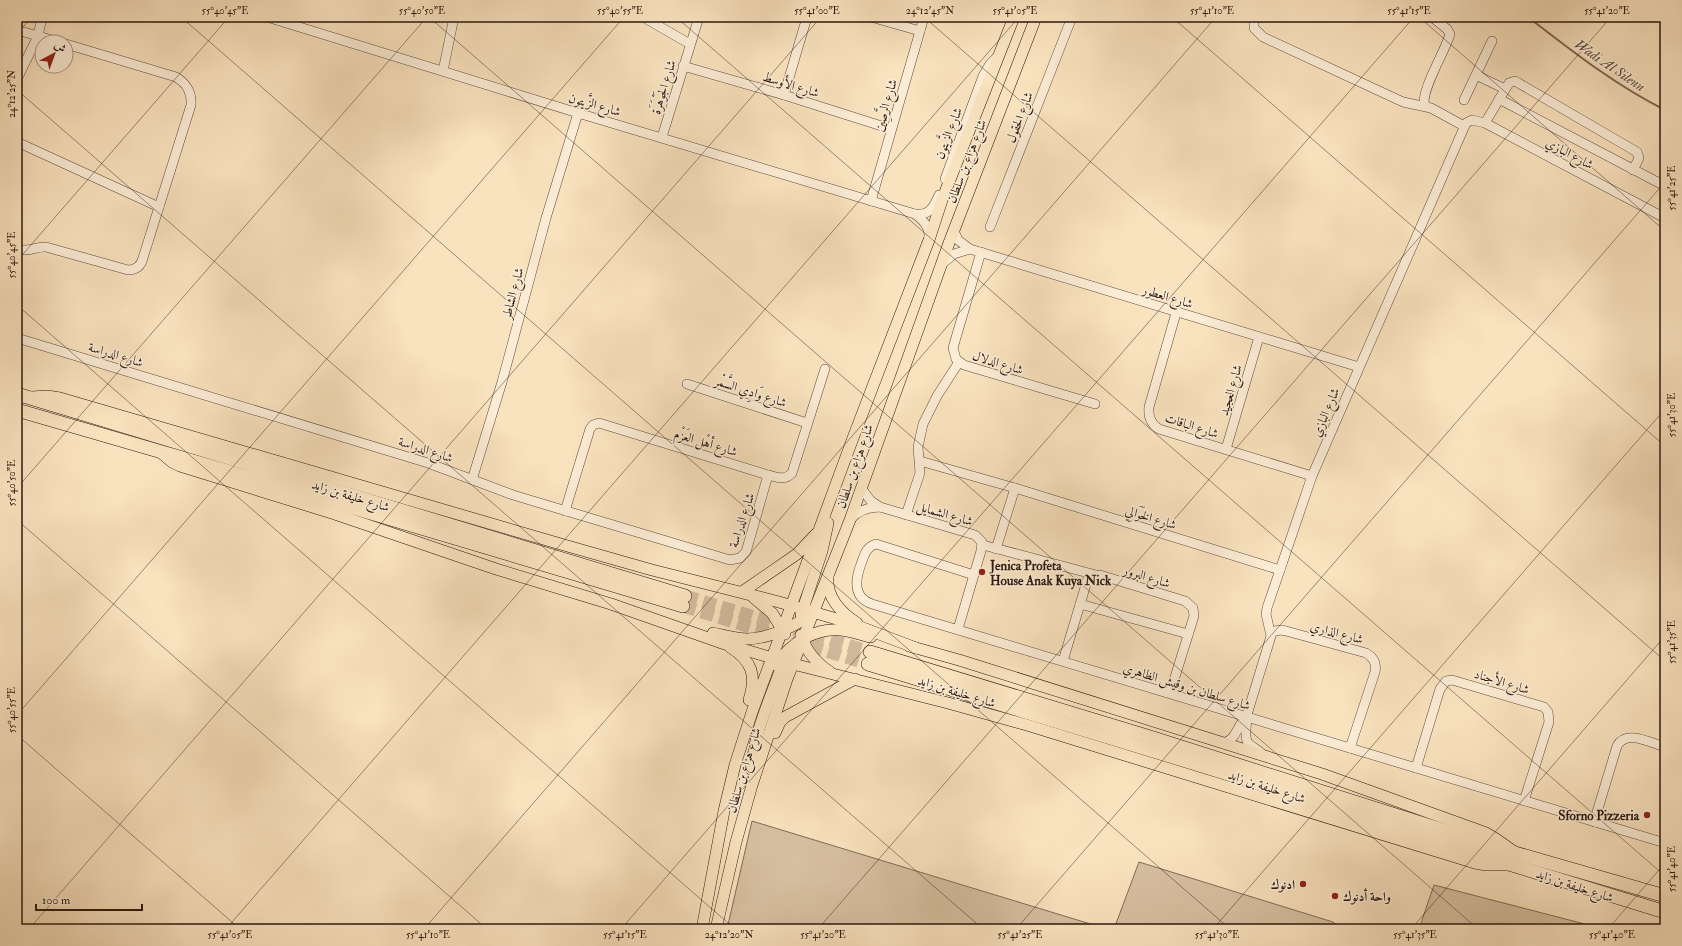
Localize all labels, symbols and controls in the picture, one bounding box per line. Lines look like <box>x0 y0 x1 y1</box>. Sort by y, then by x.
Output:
text: 55°40'45"E <box>202 5 248 17</box>
text: 55°40'50"E <box>399 5 445 17</box>
text: 55°40'55"E <box>597 5 643 17</box>
text: 55°41'00"E <box>794 5 840 17</box>
text: 24°12'45"N <box>906 5 954 17</box>
text: 55°41'05"E <box>993 5 1037 17</box>
text: 55°41'10"E <box>1190 5 1234 17</box>
text: 55°41'15"E <box>1387 5 1431 17</box>
text: 55°41'20"E <box>1584 5 1630 17</box>
north arrow <box>34 34 74 74</box>
water label: Wadi Al Silenn <box>1571 36 1649 95</box>
text: ش <box>52 38 69 55</box>
street label: شارع الجَوْهَرَة <box>646 58 683 117</box>
street label: شارع الأوسط <box>759 68 821 104</box>
text: 24°12'25"N <box>6 70 18 118</box>
street label: شارع الرَّصِين <box>867 76 904 134</box>
street label: شارع الزَّيتون <box>566 86 624 123</box>
street label: شارع الحقول <box>1003 89 1040 146</box>
street label: شارع الزَّيتون <box>928 104 969 162</box>
street label: شارع هزاع بن سلطان <box>944 117 993 206</box>
street label: شارع البازي <box>1542 135 1596 176</box>
text: 55°41'25"E <box>1666 166 1678 210</box>
text: 55°40'45"E <box>6 232 18 278</box>
street label: شارع الشاطر <box>498 266 530 323</box>
street label: شارع العطور <box>1138 281 1195 315</box>
street label: شارع الدراسة <box>85 339 145 374</box>
street label: شارع الدلال <box>969 348 1025 381</box>
street label: شارع العجيد <box>1216 363 1249 418</box>
street label: شارع وَادِي السَّمْر <box>710 369 790 414</box>
street label: شارع البازي <box>1308 385 1346 440</box>
text: 55°41'30"E <box>1666 393 1678 437</box>
street label: شارع الباقات <box>1162 410 1221 445</box>
street label: شارع هزاع بن سلطان <box>833 422 880 512</box>
street label: شارع أهْل العَزْم <box>671 424 740 463</box>
street label: شارع الدراسة <box>395 434 455 469</box>
text: 55°40'50"E <box>6 460 18 506</box>
street label: شارع خليفة بن زايد <box>309 477 392 518</box>
street label: شارع الدراسة <box>726 491 761 551</box>
street label: شارع الشمايل <box>914 498 975 532</box>
street label: شارع الخَوَالِي <box>1122 501 1179 536</box>
place label: Jenica Profeta House Anak Kuya Nick <box>989 558 1112 590</box>
street label: شارع البرور <box>1119 562 1172 594</box>
marker: Jenica Profeta House Anak Kuya Nick <box>977 567 987 577</box>
street label: شارع الذاري <box>1308 618 1365 651</box>
text: 55°41'35"E <box>1666 620 1678 664</box>
street label: شارع سلطان بن وقيش الظاهري <box>1120 660 1252 717</box>
street label: شارع الأجناد <box>1471 665 1532 701</box>
street label: شارع خليفة بن زايد <box>915 673 998 714</box>
text: 55°40'55"E <box>6 687 18 733</box>
street label: شارع هزاع بن سلطان <box>723 726 767 816</box>
street label: شارع خليفة بن زايد <box>1225 767 1307 810</box>
place label: Sforno Pizzeria <box>1558 808 1640 824</box>
marker: Sforno Pizzeria <box>1642 810 1652 820</box>
text: 55°41'40"E <box>1666 846 1678 892</box>
street label: شارع خليفة بن زايد <box>1533 866 1615 909</box>
place label: ادنوك <box>1271 877 1295 893</box>
marker: ادنوك <box>1298 879 1308 889</box>
scale bar <box>36 886 142 912</box>
place label: واحة أدنوك <box>1343 888 1391 905</box>
marker: واحة أدنوك <box>1330 891 1340 901</box>
text: 100 m <box>42 893 71 908</box>
text: 55°41'05"E <box>208 929 252 941</box>
text: 55°41'10"E <box>406 929 450 941</box>
text: 55°41'15"E <box>603 929 647 941</box>
text: 24°12'20"N <box>705 929 753 941</box>
text: 55°41'20"E <box>800 929 846 941</box>
text: 55°41'25"E <box>998 929 1042 941</box>
text: 55°41'30"E <box>1195 929 1239 941</box>
text: 55°41'35"E <box>1393 929 1437 941</box>
text: 55°41'40"E <box>1589 929 1635 941</box>

